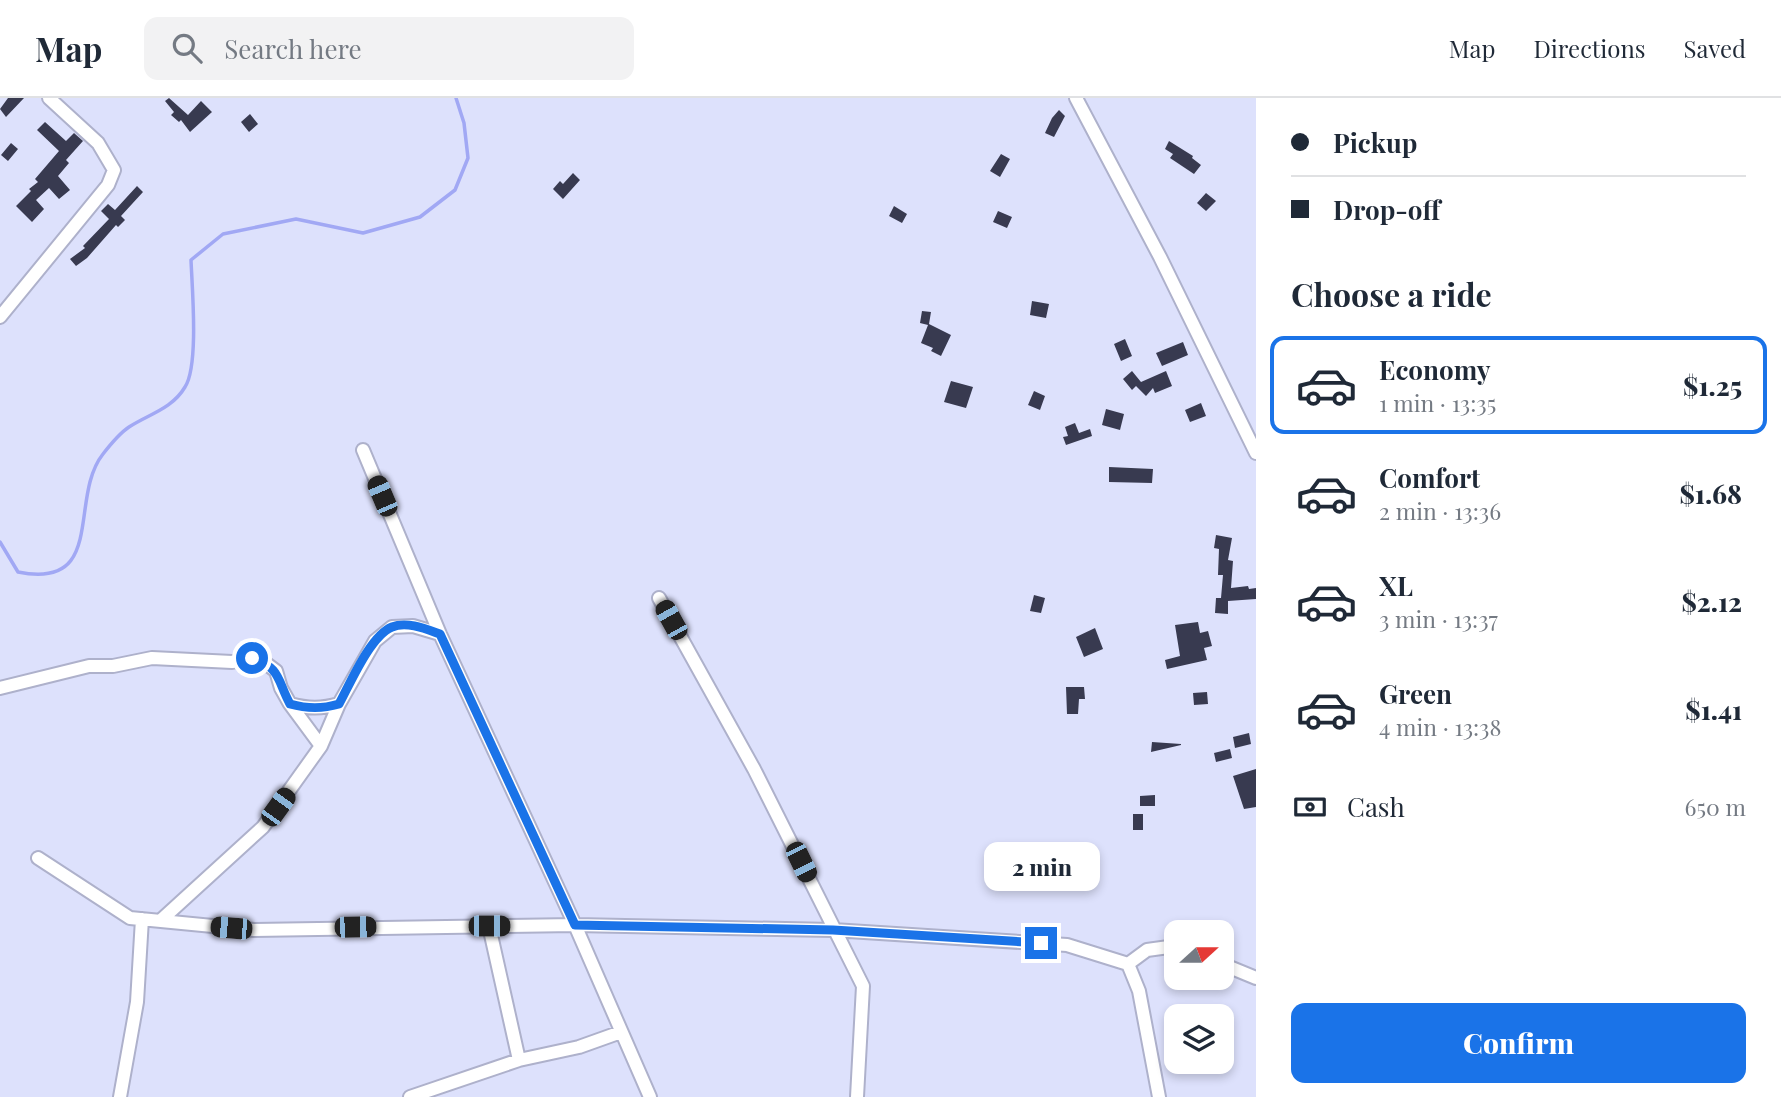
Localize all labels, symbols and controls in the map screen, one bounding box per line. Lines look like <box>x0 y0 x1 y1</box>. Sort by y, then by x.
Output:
search box <box>144 17 634 80</box>
text: Map <box>35 26 102 70</box>
icon: search <box>168 29 206 67</box>
text: Search here <box>224 31 362 66</box>
text: Map <box>1449 32 1495 64</box>
text: Directions <box>1533 32 1646 64</box>
text: Saved <box>1684 32 1746 64</box>
text: Pickup <box>1333 125 1417 160</box>
text: Drop-off <box>1333 192 1440 227</box>
text: Choose a ride <box>1291 272 1492 315</box>
text: Economy <box>1379 352 1490 387</box>
icon: car <box>1295 354 1358 417</box>
text: $1.25 <box>1683 368 1742 403</box>
text: 1 min · 13:35 <box>1379 387 1496 418</box>
text: Comfort <box>1379 460 1480 495</box>
icon: car <box>1295 462 1358 525</box>
car <box>365 473 400 519</box>
text: $1.68 <box>1679 476 1742 511</box>
text: 2 min · 13:36 <box>1379 495 1501 526</box>
text: XL <box>1379 568 1413 603</box>
icon: car <box>1295 570 1358 633</box>
text: $2.12 <box>1681 584 1742 619</box>
car <box>652 597 691 643</box>
text: 3 min · 13:37 <box>1379 603 1498 634</box>
route start <box>236 642 268 674</box>
text: Green <box>1379 676 1452 711</box>
icon: car <box>1295 678 1358 741</box>
text: $1.41 <box>1685 692 1742 727</box>
text: 4 min · 13:38 <box>1379 711 1501 742</box>
car <box>258 784 299 830</box>
icon: cash <box>1291 788 1329 826</box>
text: Cash <box>1347 789 1405 824</box>
text: 650 m <box>1685 791 1746 822</box>
car <box>783 839 820 885</box>
callout: 2 min <box>983 842 1099 890</box>
text: 2 min <box>1012 851 1072 882</box>
car <box>210 916 253 940</box>
car <box>334 916 377 938</box>
car <box>469 916 511 937</box>
north arrow <box>1164 920 1234 990</box>
map controls <box>1164 920 1234 1074</box>
route end <box>1025 927 1057 959</box>
button: Confirm <box>1291 1003 1746 1083</box>
button: layers <box>1164 1004 1234 1074</box>

